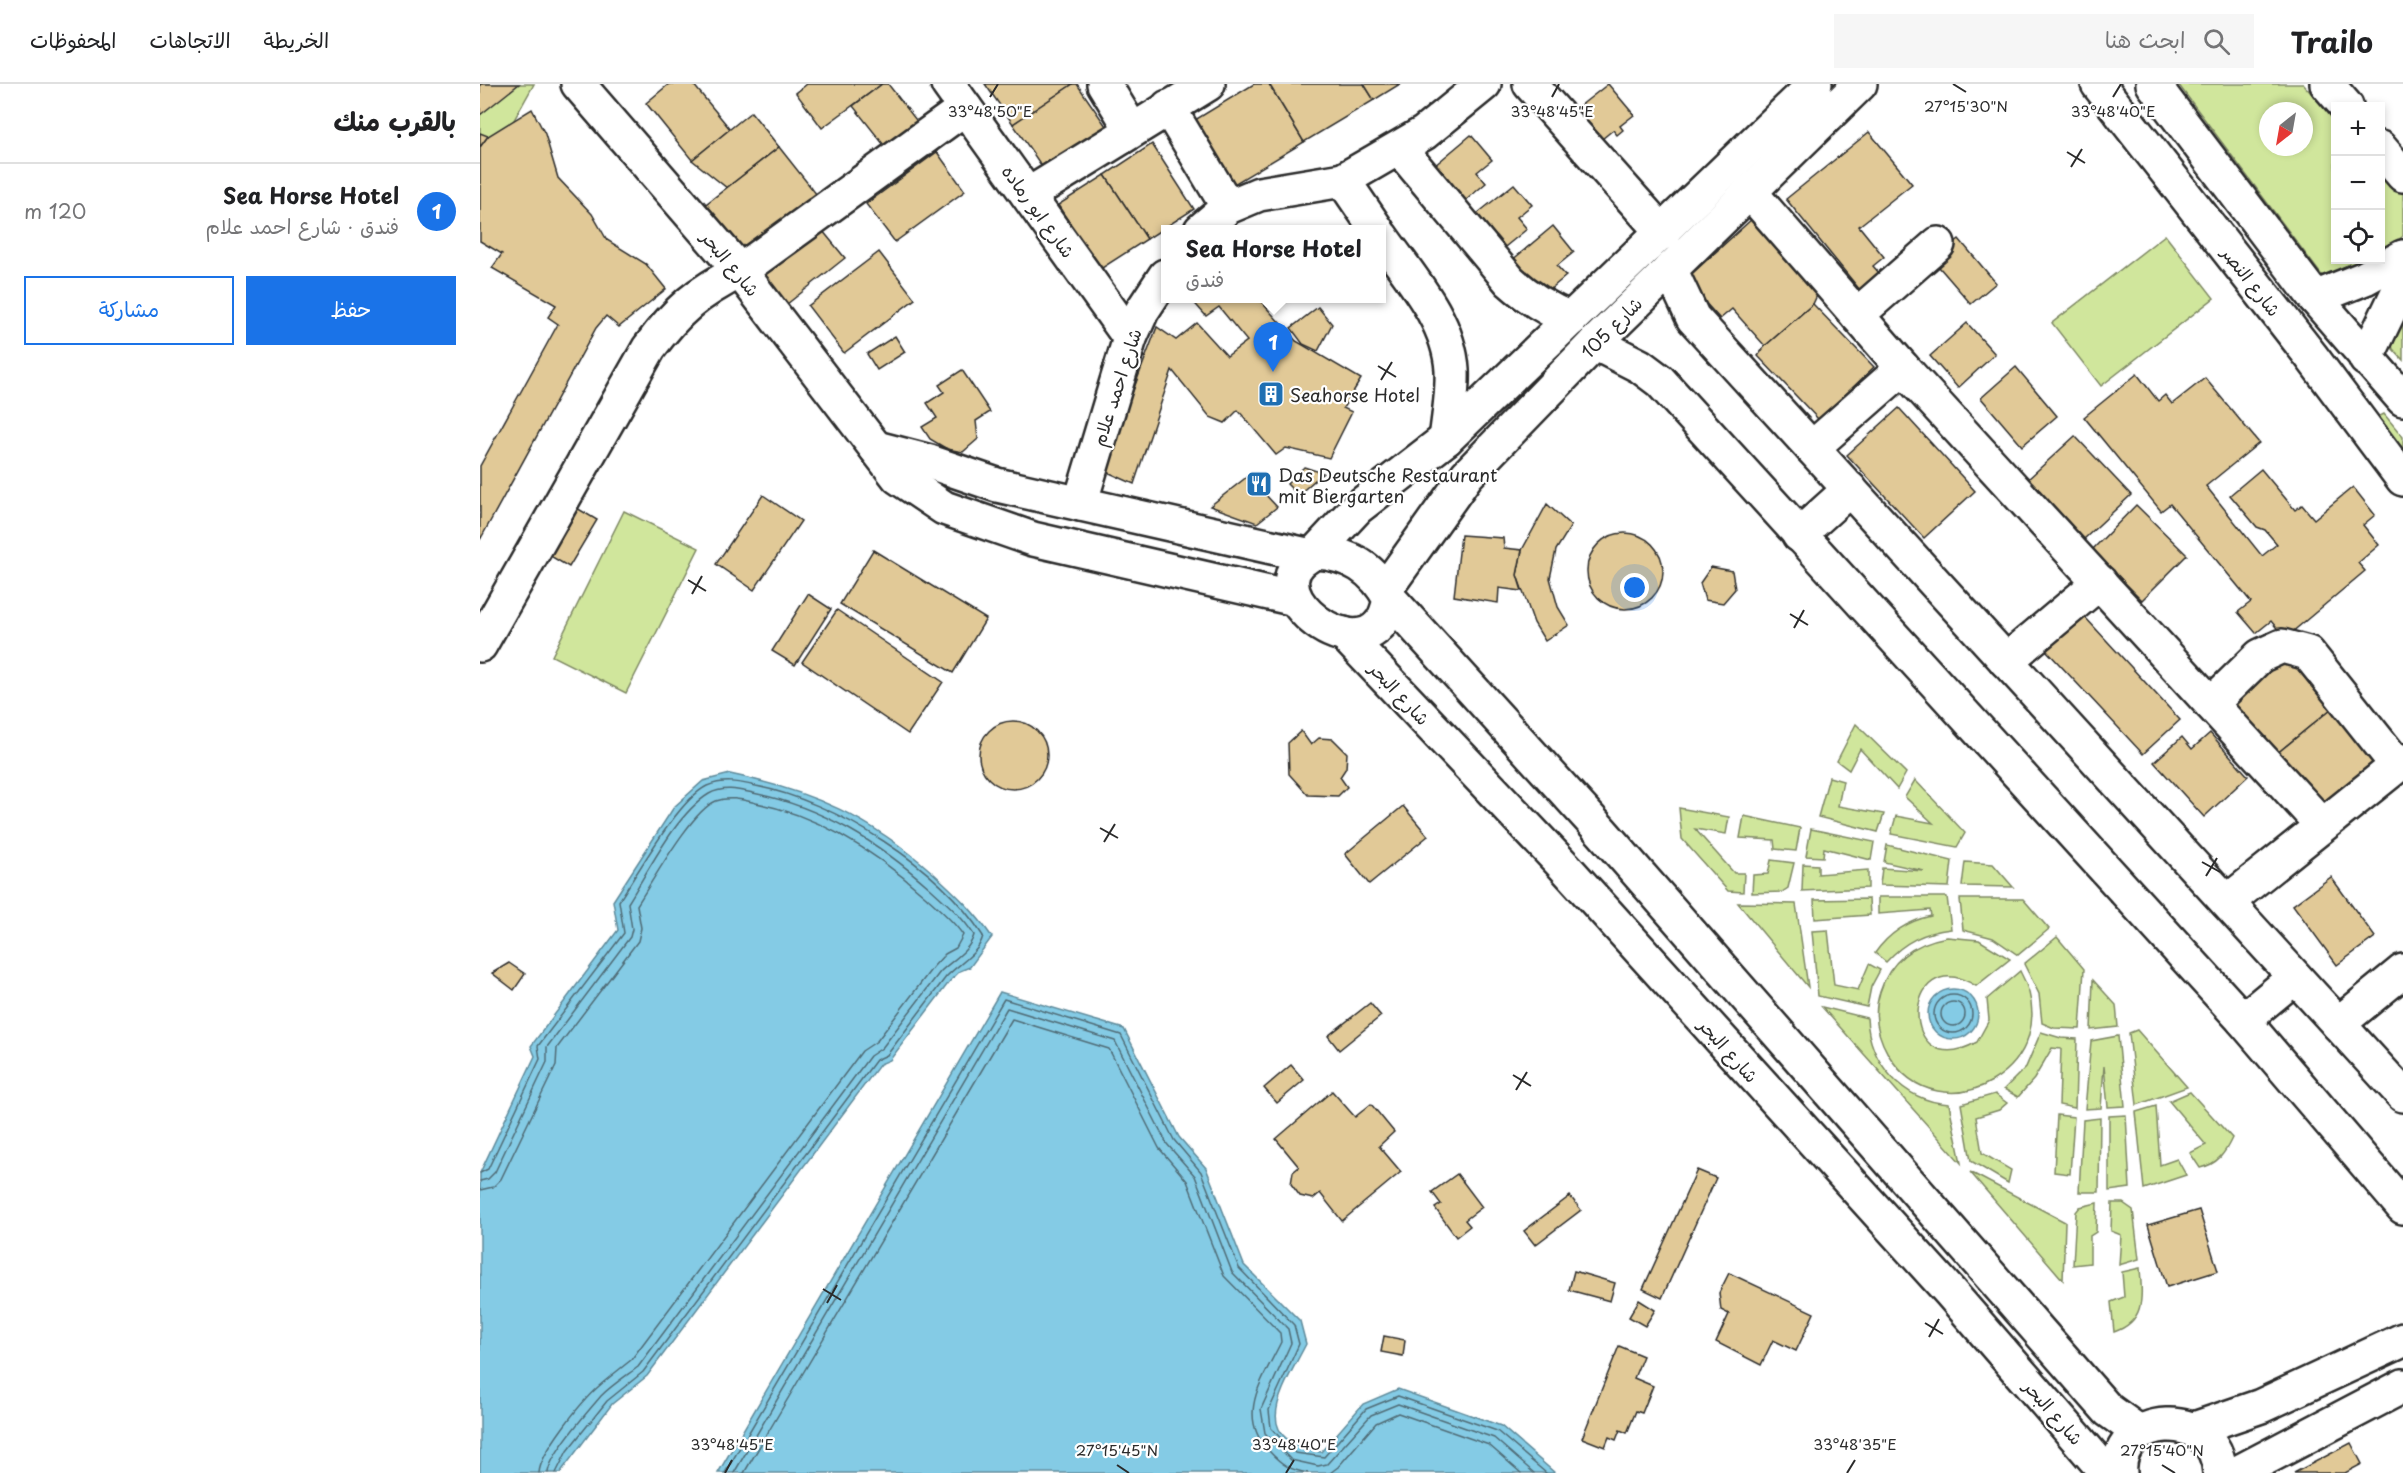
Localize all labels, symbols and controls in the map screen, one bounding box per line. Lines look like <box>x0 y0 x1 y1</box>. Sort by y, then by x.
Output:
search box <box>1834 14 2254 68</box>
text: Trailo <box>2290 20 2373 63</box>
text: ابحث هنا <box>2105 22 2185 55</box>
text: المحفوظات <box>30 23 116 55</box>
text: الاتجاهات <box>149 23 231 55</box>
text: الخريطة <box>264 23 329 55</box>
icon: search <box>2200 25 2233 58</box>
text: 27°15'30"N <box>1924 94 2008 117</box>
text: 33°48'50"E <box>948 99 1032 122</box>
text: 33°48'45"E <box>1510 99 1594 122</box>
text: 33°48'40"E <box>2071 99 2155 122</box>
text: بالقرب منك <box>334 101 456 140</box>
north arrow <box>2259 102 2313 156</box>
map controls <box>2331 102 2385 264</box>
button: + <box>2331 102 2385 156</box>
button: − <box>2331 156 2385 210</box>
street label: شارع ابو رماده <box>996 159 1082 263</box>
text: Sea Horse Hotel <box>223 178 399 211</box>
text: 120 m <box>24 196 86 226</box>
text: 1 <box>432 196 441 226</box>
button: locate <box>2331 210 2385 264</box>
text: فندق · شارع احمد علام <box>206 211 399 241</box>
street label: شارع البحر <box>694 223 767 302</box>
popup <box>1161 225 1386 303</box>
text: Sea Horse Hotel <box>1185 231 1362 264</box>
street label: شارع النصر <box>2215 239 2288 322</box>
text: فندق <box>1185 264 1224 294</box>
button: مشاركة <box>24 276 234 345</box>
button: حفظ <box>246 276 456 345</box>
street label: شارع 105 <box>1574 290 1648 364</box>
pin: 1 <box>1254 322 1292 372</box>
street label: شارع احمد علام <box>1084 325 1150 450</box>
building icon: Seahorse Hotel <box>1256 379 1286 409</box>
place label: Seahorse Hotel <box>1290 381 1420 408</box>
place label: Das Deutsche Restaurant mit Biergarten <box>1278 461 1497 509</box>
restaurant icon: Das Deutsche Restaurant mit Biergarten <box>1244 469 1274 499</box>
your location <box>1620 573 1649 602</box>
street label: شارع البحر <box>1362 654 1437 731</box>
street label: شارع البحر <box>1691 1010 1765 1088</box>
street label: شارع البحر <box>2017 1372 2090 1450</box>
text: 33°48'45"E <box>690 1432 774 1455</box>
text: 33°48'40"E <box>1252 1432 1336 1455</box>
text: 33°48'35"E <box>1813 1432 1897 1455</box>
text: 27°15'45"N <box>1076 1438 1158 1461</box>
text: 27°15'40"N <box>2120 1438 2204 1461</box>

